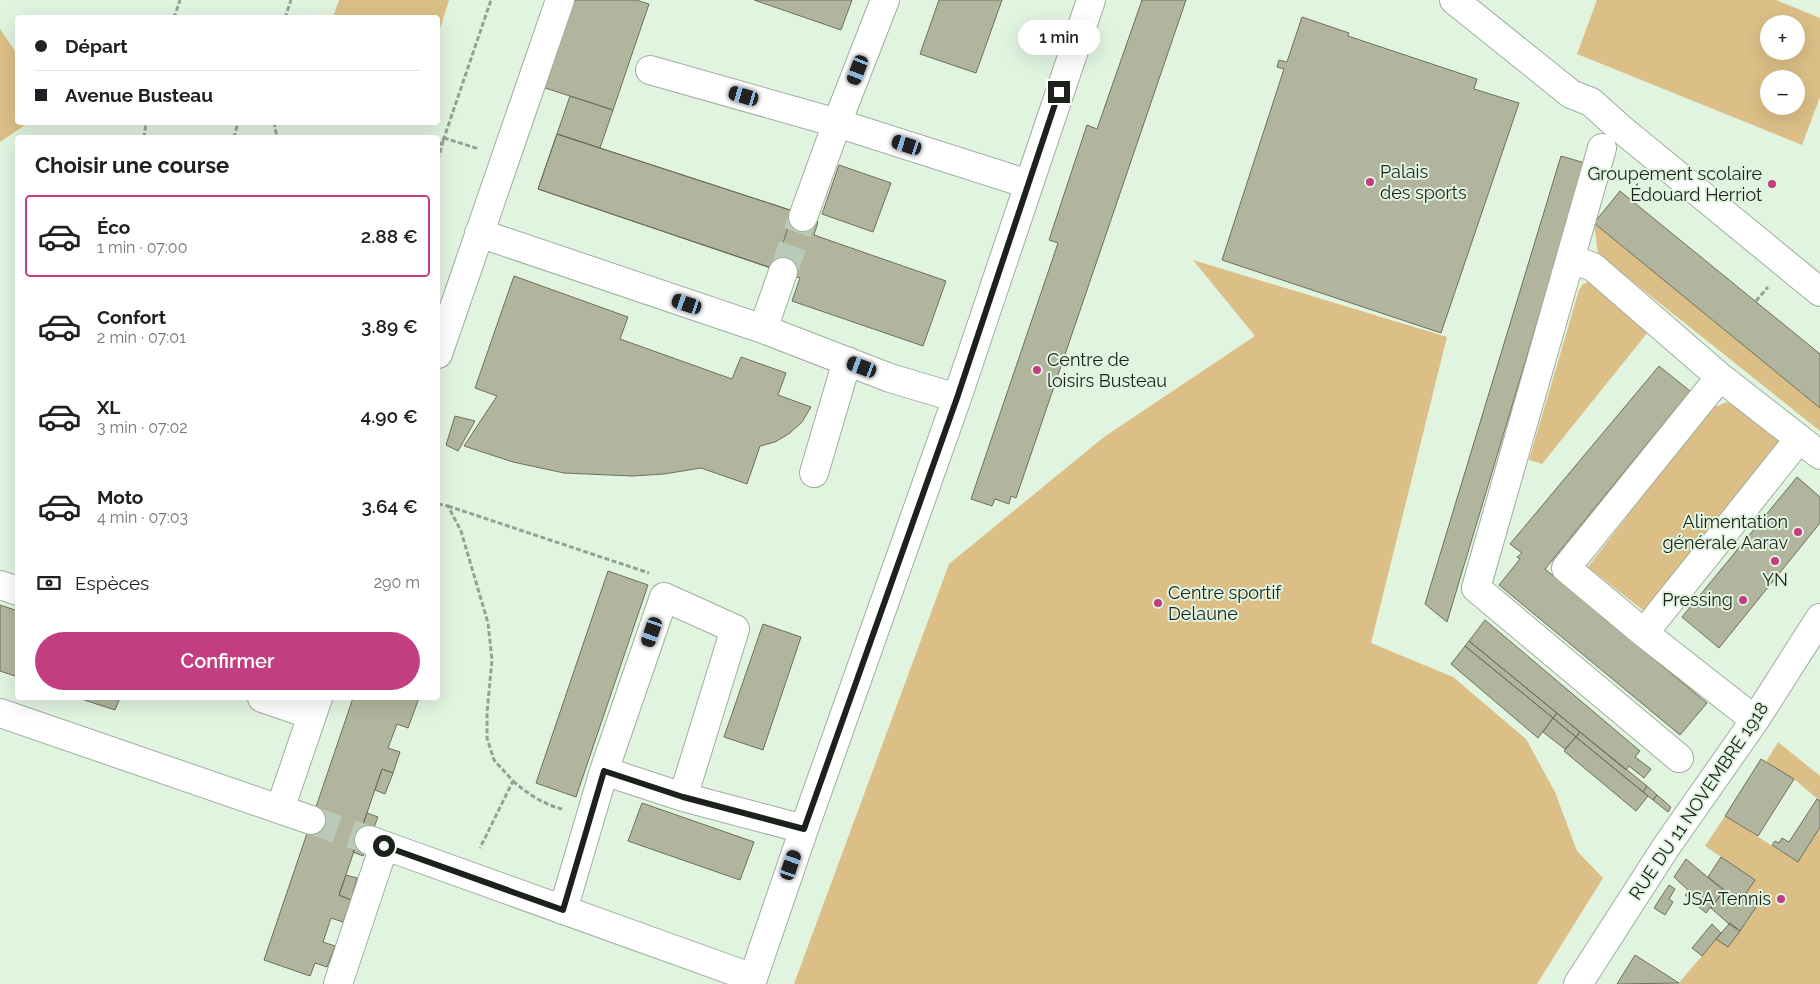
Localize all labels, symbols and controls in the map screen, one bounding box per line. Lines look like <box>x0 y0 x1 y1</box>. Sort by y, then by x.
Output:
map controls <box>1760 15 1805 115</box>
button: + <box>1760 15 1805 60</box>
callout: 1 min <box>1018 19 1100 54</box>
text: 1 min <box>1039 28 1079 47</box>
text: Départ <box>65 35 128 57</box>
car <box>845 53 870 87</box>
button: − <box>1760 70 1805 115</box>
route end <box>1048 81 1070 103</box>
text: Avenue Busteau <box>65 84 213 106</box>
car <box>727 85 760 107</box>
car <box>890 133 923 157</box>
text: Choisir une course <box>35 152 229 178</box>
place label: Palais des sports <box>1380 161 1467 203</box>
place label: Groupement scolaire Édouard Herriot <box>1587 163 1762 205</box>
marker: Palais des sports <box>1364 176 1376 188</box>
marker: Groupement scolaire Édouard Herriot <box>1766 178 1778 190</box>
icon: car <box>37 214 82 259</box>
text: Éco <box>97 216 130 238</box>
text: 2.88 € <box>361 225 418 247</box>
text: 1 min · 07:00 <box>97 238 187 257</box>
car <box>670 292 703 316</box>
icon: car <box>37 304 82 349</box>
text: Confort <box>97 306 166 328</box>
text: 3.89 € <box>361 315 418 337</box>
text: 2 min · 07:01 <box>97 328 186 347</box>
place label: Centre de loisirs Busteau <box>1047 349 1167 391</box>
car <box>845 355 878 379</box>
marker: Centre de loisirs Busteau <box>1031 364 1043 376</box>
icon: car <box>37 394 82 439</box>
text: XL <box>97 396 120 418</box>
text: 4.90 € <box>361 405 418 427</box>
text: 3 min · 07:02 <box>97 418 188 437</box>
icon: car <box>37 484 82 529</box>
text: Moto <box>97 486 143 508</box>
text: 3.64 € <box>361 495 418 517</box>
text: 4 min · 07:03 <box>97 508 188 527</box>
place label: Alimentation générale Aarav <box>1662 511 1788 553</box>
marker: Alimentation générale Aarav <box>1792 526 1804 538</box>
marker: YN <box>1769 555 1781 567</box>
icon: cash <box>35 569 63 597</box>
place label: YN <box>1762 569 1788 590</box>
text: Espèces <box>75 572 149 594</box>
text: 290 m <box>374 573 420 592</box>
place label: Centre sportif Delaune <box>1168 582 1282 624</box>
place label: Pressing <box>1662 589 1733 610</box>
marker: Pressing <box>1737 594 1749 606</box>
marker: Centre sportif Delaune <box>1152 597 1164 609</box>
car <box>640 615 663 649</box>
button: Confirmer <box>35 632 420 690</box>
street label: RUE DU 11 NOVEMBRE 1918 <box>1625 698 1773 903</box>
route start <box>373 835 395 857</box>
car <box>779 848 802 882</box>
place label: JSA Tennis <box>1683 888 1771 909</box>
marker: JSA Tennis <box>1775 893 1787 905</box>

